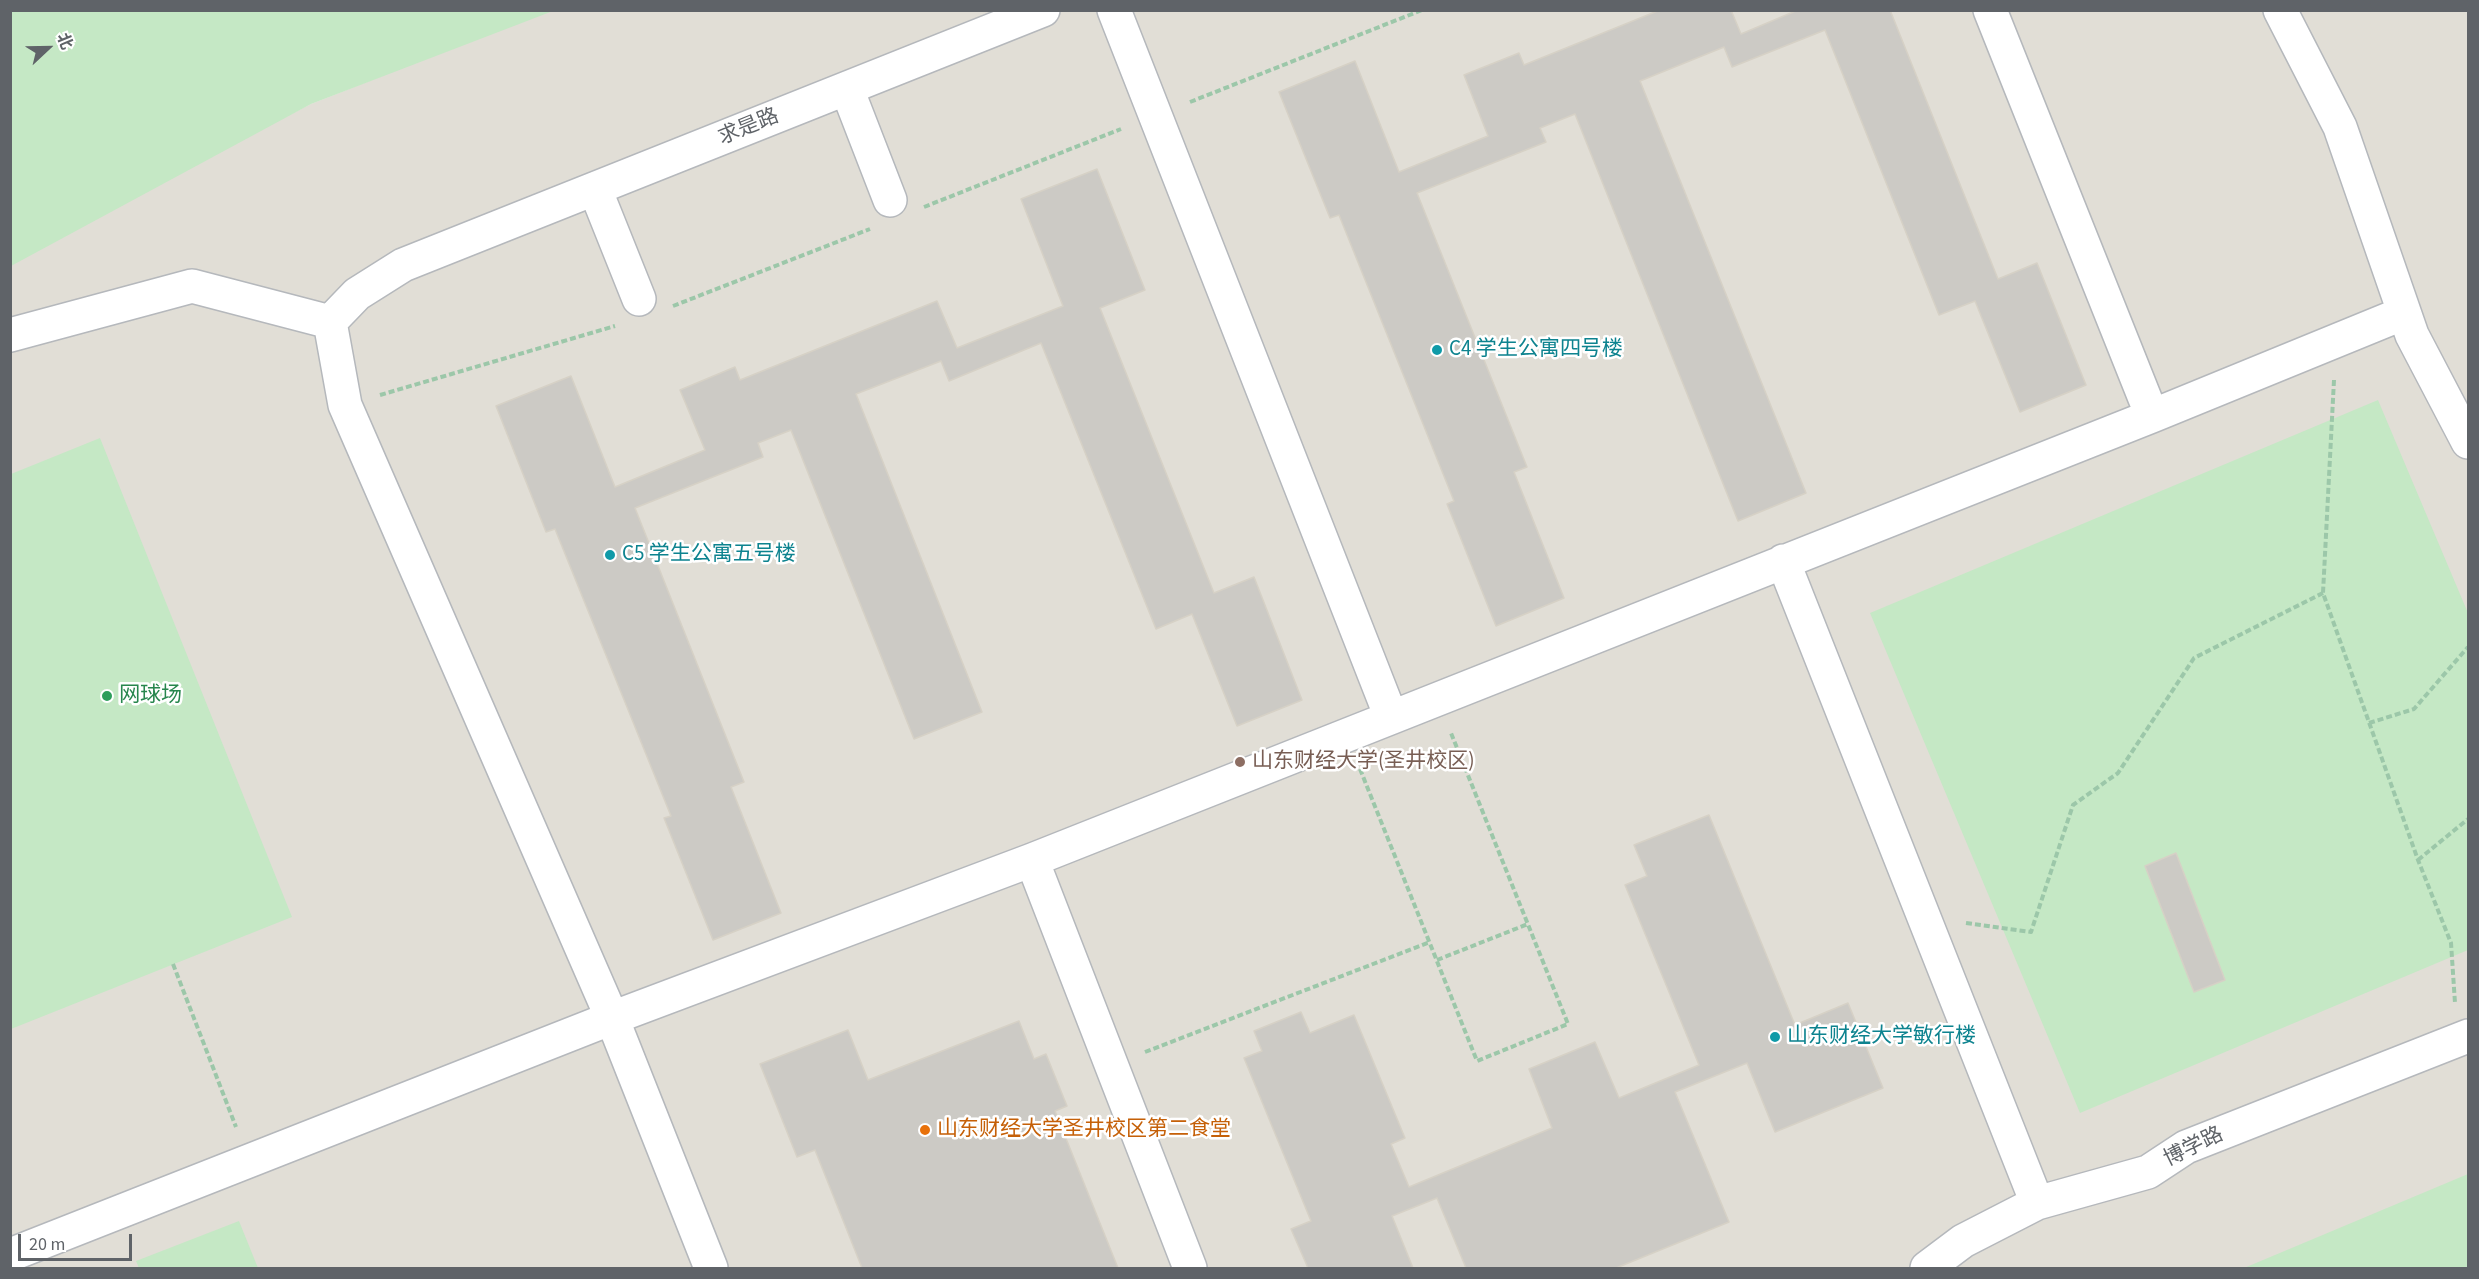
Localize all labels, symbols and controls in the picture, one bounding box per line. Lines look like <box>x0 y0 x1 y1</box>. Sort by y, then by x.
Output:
north arrow <box>18 18 78 78</box>
text: 北 <box>51 30 78 53</box>
street label: 求是路 <box>715 105 783 151</box>
place label: C4 学生公寓四号楼 <box>1449 337 1623 363</box>
marker: C4 学生公寓四号楼 <box>1430 343 1444 357</box>
place label: C5 学生公寓五号楼 <box>622 542 796 568</box>
marker: C5 学生公寓五号楼 <box>603 548 617 562</box>
place label: 网球场 <box>119 683 182 709</box>
marker: 网球场 <box>100 689 114 703</box>
place label: 山东财经大学(圣井校区) <box>1252 749 1475 775</box>
marker: 山东财经大学(圣井校区) <box>1233 755 1247 769</box>
place label: 山东财经大学敏行楼 <box>1787 1024 1976 1050</box>
marker: 山东财经大学敏行楼 <box>1768 1030 1782 1044</box>
place label: 山东财经大学圣井校区第二食堂 <box>937 1117 1231 1143</box>
marker: 山东财经大学圣井校区第二食堂 <box>918 1123 932 1137</box>
street label: 博学路 <box>2160 1123 2228 1173</box>
scale bar <box>21 1222 135 1260</box>
text: 20 m <box>29 1232 65 1257</box>

